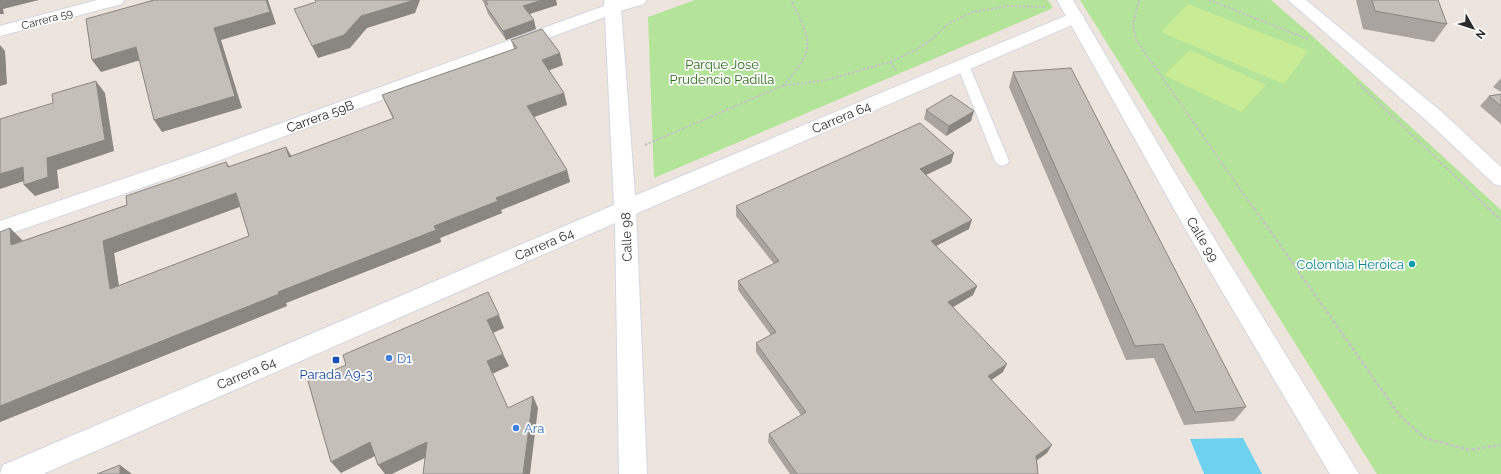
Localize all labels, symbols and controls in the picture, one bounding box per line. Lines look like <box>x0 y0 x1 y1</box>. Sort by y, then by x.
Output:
street label: Carrera 59 <box>20 6 74 33</box>
north arrow <box>1453 8 1493 48</box>
text: N <box>1473 27 1488 41</box>
park label: Parque Jose Prudencio Padilla <box>670 57 774 87</box>
street label: Carrera 59B <box>284 97 356 136</box>
street label: Carrera 64 <box>810 98 873 137</box>
street label: Calle 98 <box>618 212 635 262</box>
street label: Calle 99 <box>1183 214 1222 265</box>
street label: Carrera 64 <box>513 225 576 264</box>
place label: Colombia Heróica <box>1297 257 1404 272</box>
marker: Colombia Heróica <box>1407 259 1417 269</box>
place label: D1 <box>397 351 412 366</box>
marker: D1 <box>384 353 394 363</box>
street label: Carrera 64 <box>215 354 278 393</box>
marker: Parada A9-3 <box>331 355 341 365</box>
place label: Parada A9-3 <box>299 367 373 382</box>
place label: Ara <box>524 421 544 436</box>
marker: Ara <box>511 423 521 433</box>

